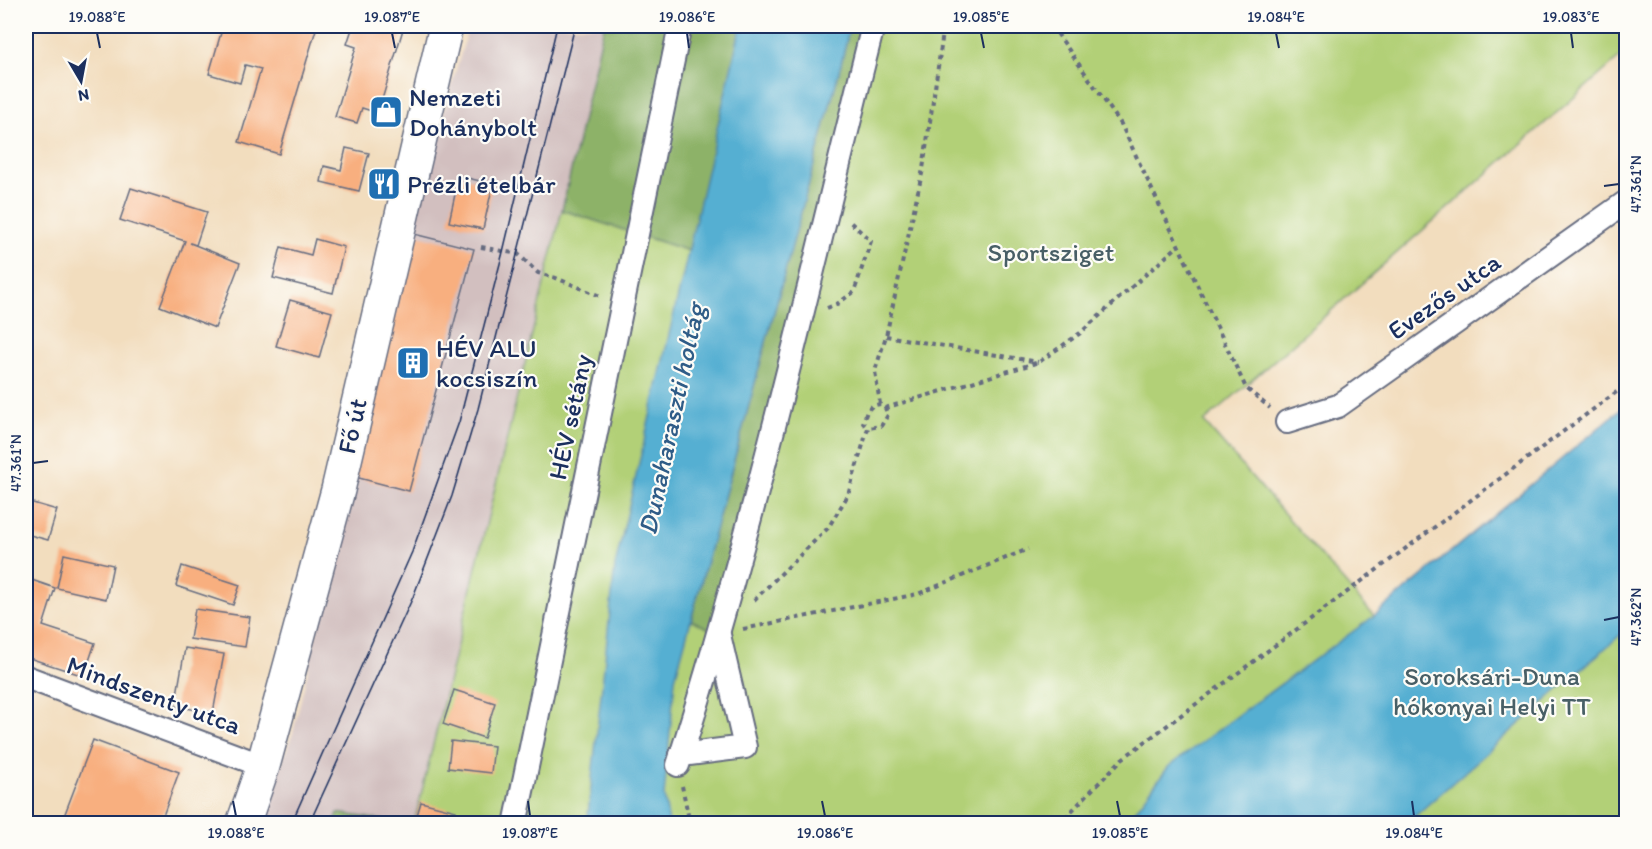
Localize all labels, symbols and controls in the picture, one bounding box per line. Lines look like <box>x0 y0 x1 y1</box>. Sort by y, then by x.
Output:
text: 19.088°E <box>69 8 125 26</box>
text: 19.087°E <box>364 8 420 26</box>
text: 19.086°E <box>659 8 715 26</box>
text: 19.085°E <box>953 8 1009 26</box>
text: 19.084°E <box>1247 8 1305 26</box>
text: 19.083°E <box>1543 8 1599 26</box>
north arrow <box>51 51 111 111</box>
place label: Nemzeti Dohánybolt <box>409 81 537 143</box>
text: N <box>77 85 90 106</box>
shop icon: Nemzeti Dohánybolt <box>368 94 404 130</box>
text: 47.361°N <box>1627 155 1645 213</box>
restaurant icon: Prézli ételbár <box>366 166 402 202</box>
place label: Prézli ételbár <box>407 168 556 200</box>
park label: Sportsziget <box>988 236 1115 268</box>
street label: Evezős utca <box>1381 245 1507 347</box>
water label: Dunaharaszti holtág <box>630 297 712 538</box>
place label: HÉV ALU kocsiszín <box>436 332 538 394</box>
building icon: HÉV ALU kocsiszín <box>395 345 431 381</box>
street label: HÉV sétány <box>541 351 599 483</box>
street label: Fő út <box>330 395 374 457</box>
text: 47.361°N <box>7 434 25 492</box>
text: 47.362°N <box>1627 588 1645 646</box>
street label: Mindszenty utca <box>62 649 246 742</box>
park label: Soroksári-Duna hókonyai Helyi TT <box>1393 660 1591 722</box>
text: 19.088°E <box>208 824 264 842</box>
text: 19.087°E <box>502 824 558 842</box>
text: 19.086°E <box>797 824 853 842</box>
text: 19.085°E <box>1092 824 1148 842</box>
text: 19.084°E <box>1385 824 1443 842</box>

